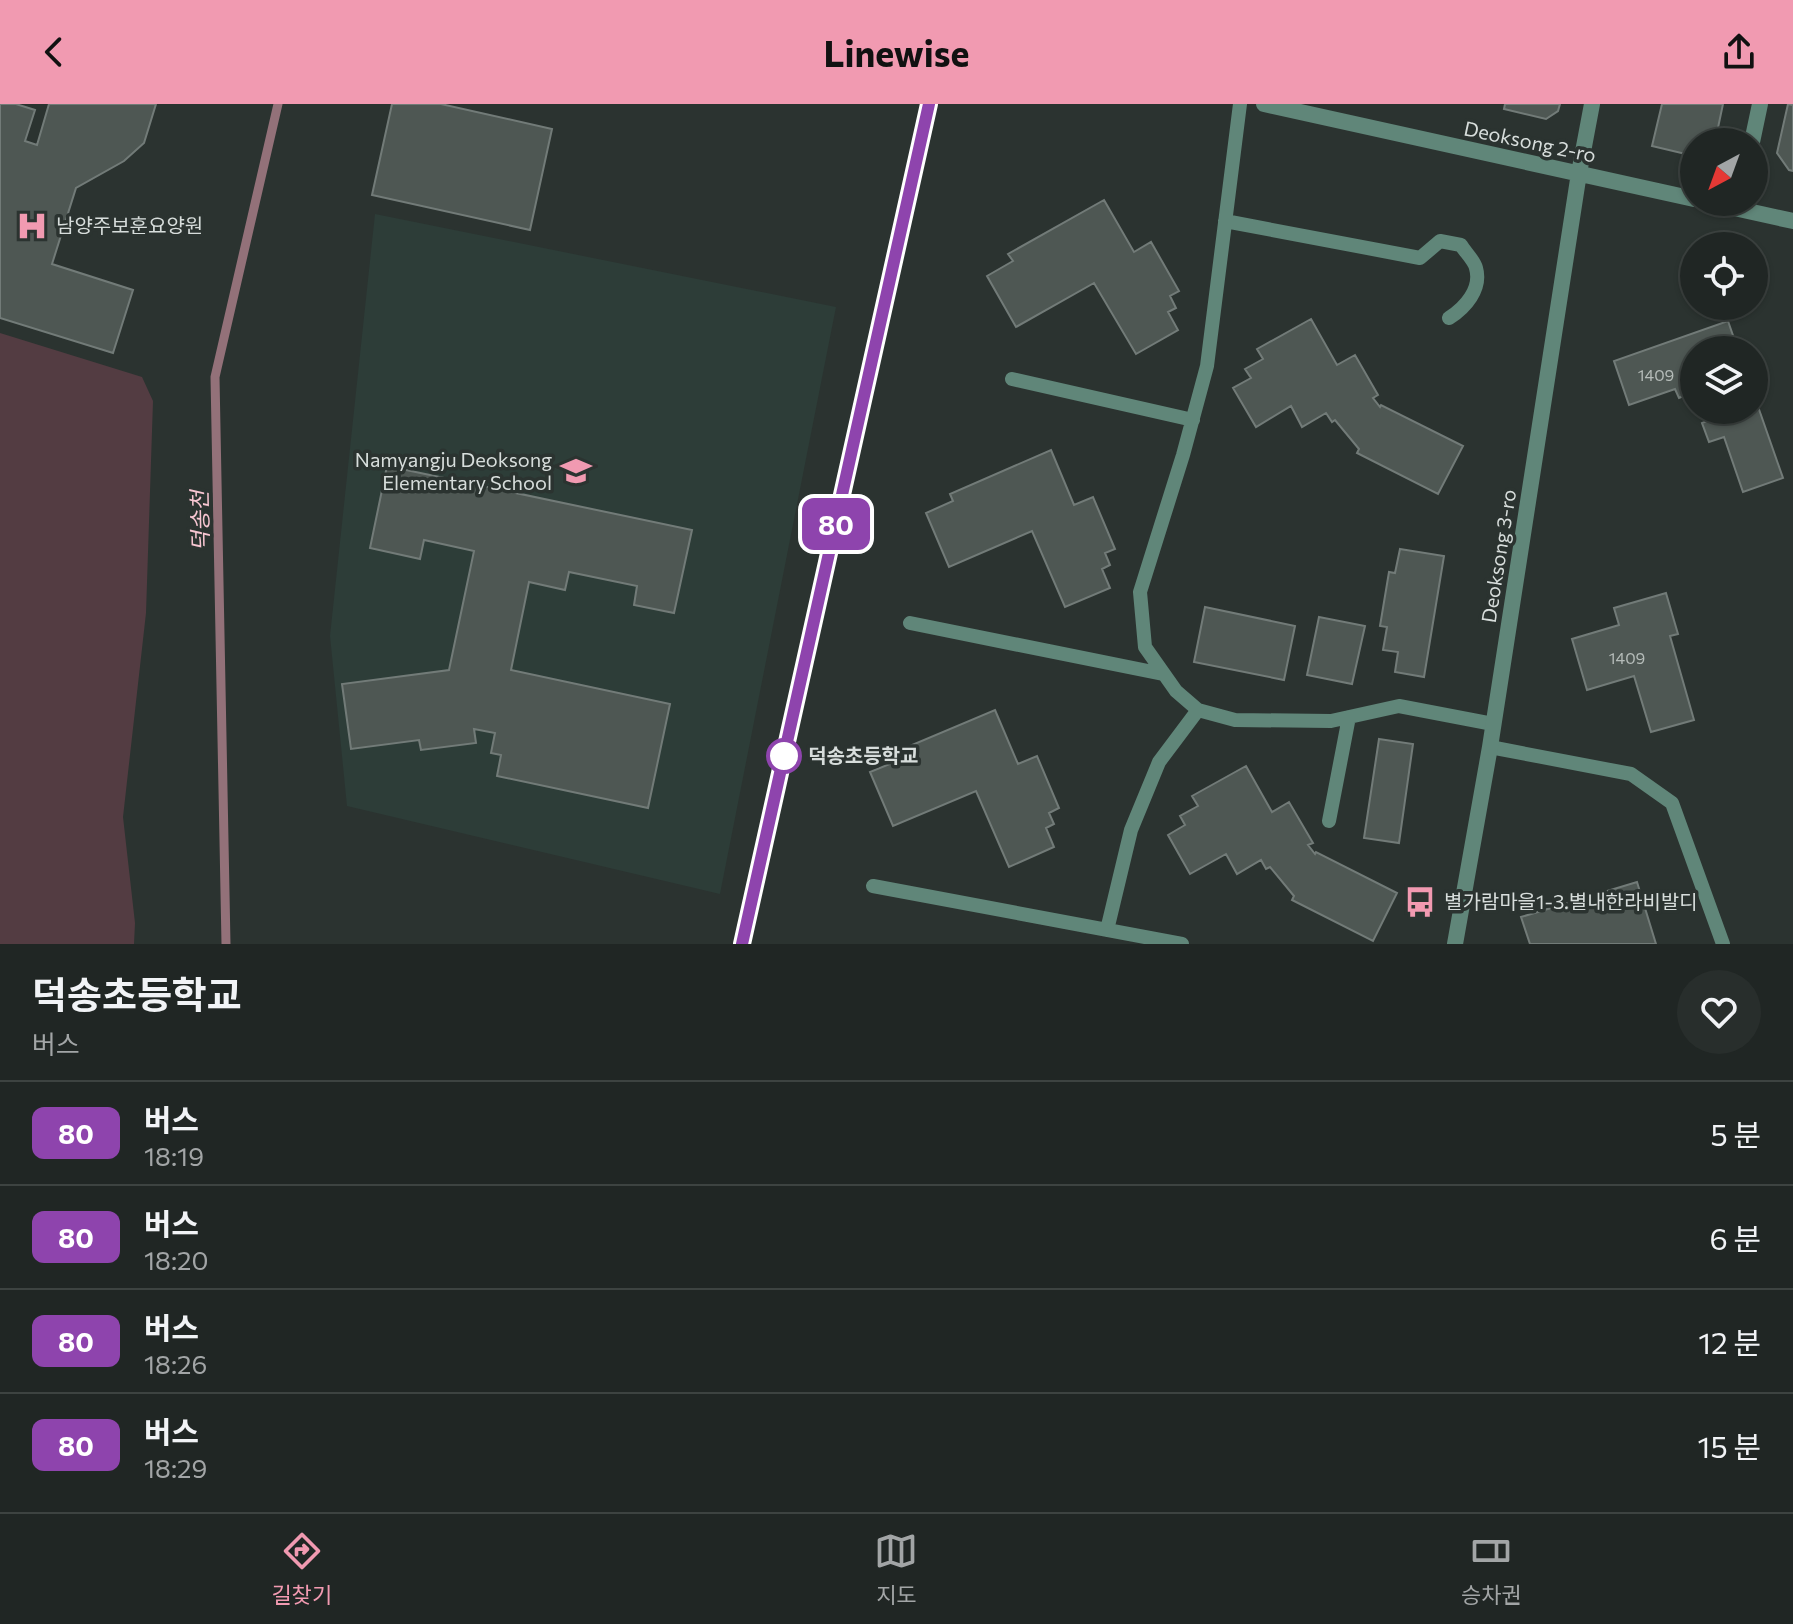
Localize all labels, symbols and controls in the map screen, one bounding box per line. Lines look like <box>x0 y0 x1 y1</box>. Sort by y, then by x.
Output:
icon: back <box>32 30 76 74</box>
text: Linewise <box>824 30 969 74</box>
icon: share <box>1717 30 1761 74</box>
street label: Deoksong 2-ro <box>1462 115 1598 167</box>
north arrow <box>1680 128 1768 216</box>
map controls <box>1680 128 1768 424</box>
hospital icon: 남양주보훈요양원 <box>15 209 49 243</box>
place label: 남양주보훈요양원 <box>56 213 203 237</box>
button: locate <box>1680 232 1768 320</box>
button: layers <box>1680 336 1768 424</box>
house number: 1409 <box>1638 365 1674 384</box>
place label: Namyangju Deoksong Elementary School <box>355 447 552 494</box>
school or university icon: Namyangju Deoksong Elementary School <box>559 454 593 488</box>
street label: Deoksong 3-ro <box>1476 487 1520 624</box>
water label: 덕송천 <box>185 488 214 552</box>
line badge: 80 <box>800 498 872 550</box>
text: 80 <box>818 507 854 541</box>
house number: 1409 <box>1609 648 1645 667</box>
marker: 덕송초등학교 <box>767 739 801 773</box>
place label: 덕송초등학교 <box>808 743 918 767</box>
bus stop icon: 별가람마을1-3.별내한라비발디 <box>1403 885 1437 919</box>
place label: 별가람마을1-3.별내한라비발디 <box>1444 889 1698 913</box>
text: 덕송초등학교 <box>32 970 242 1017</box>
button: heart <box>1677 970 1761 1054</box>
text: 버스 <box>32 1028 80 1059</box>
text: 버스 <box>144 1100 199 1137</box>
text: 5 분 <box>1710 1115 1761 1152</box>
text: 80 <box>58 1116 94 1150</box>
text: 18:19 <box>144 1140 204 1171</box>
text: 버스 <box>144 1204 199 1241</box>
text: 6 분 <box>1709 1219 1761 1256</box>
text: 80 <box>58 1220 94 1254</box>
text: 18:20 <box>144 1244 208 1275</box>
text: 버스 <box>144 1308 199 1345</box>
text: 12 분 <box>1698 1323 1761 1360</box>
text: 80 <box>58 1324 94 1358</box>
text: 18:26 <box>144 1348 207 1379</box>
text: 버스 <box>144 1412 199 1449</box>
text: 15 분 <box>1698 1427 1761 1464</box>
text: 80 <box>58 1428 94 1462</box>
text: 18:29 <box>144 1452 207 1483</box>
tab: 길찾기 <box>271 1529 332 1609</box>
tab: 지도 <box>874 1529 918 1609</box>
tab: 승차권 <box>1461 1529 1522 1609</box>

